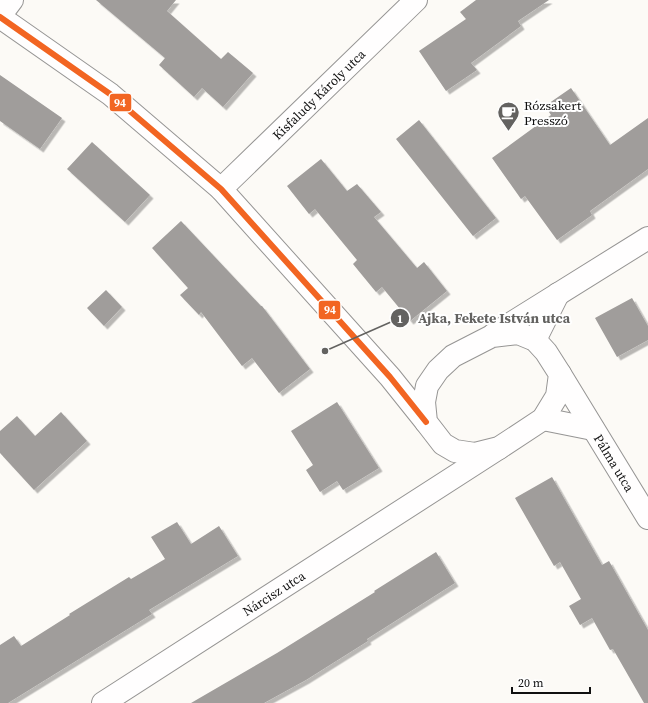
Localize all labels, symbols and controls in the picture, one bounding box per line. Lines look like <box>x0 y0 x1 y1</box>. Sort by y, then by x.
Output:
street label: Kisfaludy Károly utca <box>269 45 369 144</box>
line badge: 94 <box>109 93 132 112</box>
text: 94 <box>114 96 126 111</box>
place label: Rózsakert Presszó <box>524 97 582 129</box>
cafe icon: Rózsakert Presszó <box>495 99 521 132</box>
line badge: 94 <box>318 300 341 320</box>
text: 94 <box>324 303 336 318</box>
callout: Ajka, Fekete István utca <box>390 305 578 331</box>
text: Ajka, Fekete István utca <box>418 308 571 328</box>
text: 1 <box>397 311 403 327</box>
street label: Pálma utca <box>590 431 638 495</box>
street label: Nárcisz utca <box>239 567 309 620</box>
scale bar <box>512 669 590 695</box>
text: 20 m <box>518 675 544 691</box>

